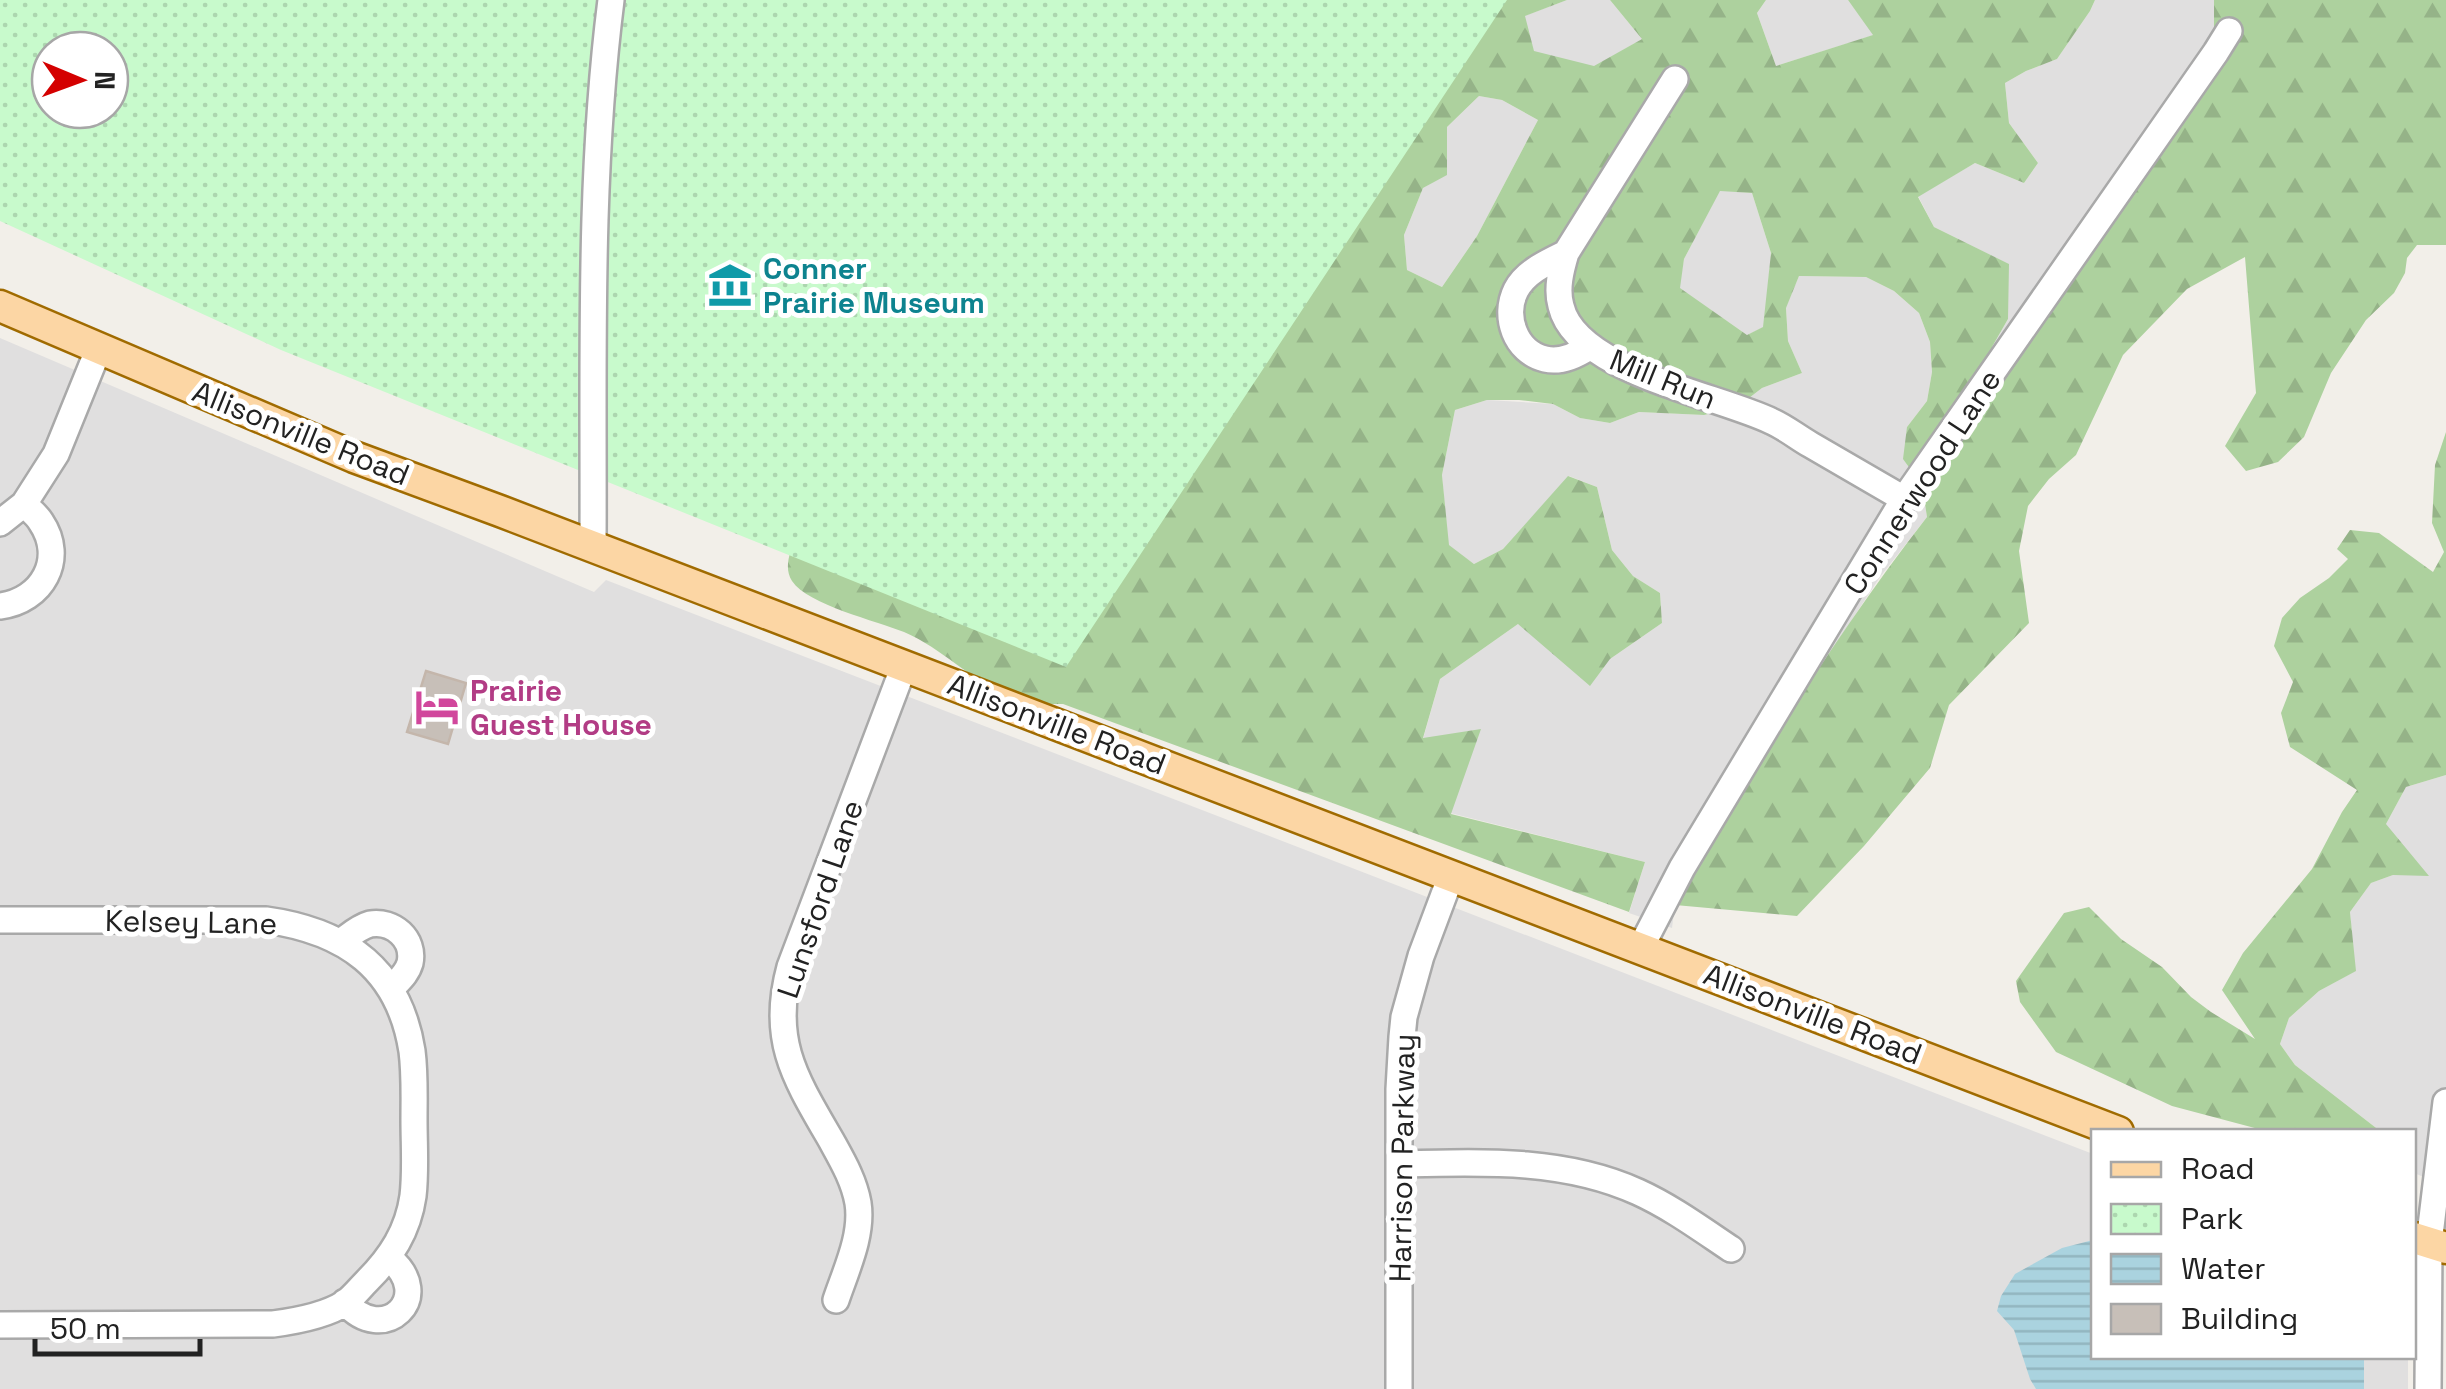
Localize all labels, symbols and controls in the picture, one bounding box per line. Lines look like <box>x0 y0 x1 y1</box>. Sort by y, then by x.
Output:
north arrow <box>30 30 130 130</box>
text: N <box>87 71 123 90</box>
place label: Conner Prairie Museum <box>763 249 985 322</box>
museum icon: Conner Prairie Museum <box>706 261 754 309</box>
street label: Mill Run <box>1604 340 1722 418</box>
street label: Connerwood Lane <box>1834 362 2010 602</box>
street label: Allisonville Road <box>187 372 415 494</box>
street label: Allisonville Road <box>942 664 1172 784</box>
place label: Prairie Guest House <box>470 671 652 744</box>
hotel icon: Prairie Guest House <box>413 683 461 731</box>
street label: Lunsford Lane <box>768 795 872 1003</box>
street label: Kelsey Lane <box>105 901 277 943</box>
street label: Allisonville Road <box>1698 954 1928 1074</box>
street label: Harrison Parkway <box>1380 1033 1424 1283</box>
legend <box>2091 1129 2416 1359</box>
text: Road <box>2181 1149 2255 1188</box>
text: Park <box>2181 1199 2243 1238</box>
text: Water <box>2181 1249 2266 1288</box>
scale bar <box>35 1294 200 1356</box>
text: Building <box>2181 1299 2298 1338</box>
text: 50 m <box>50 1309 121 1348</box>

